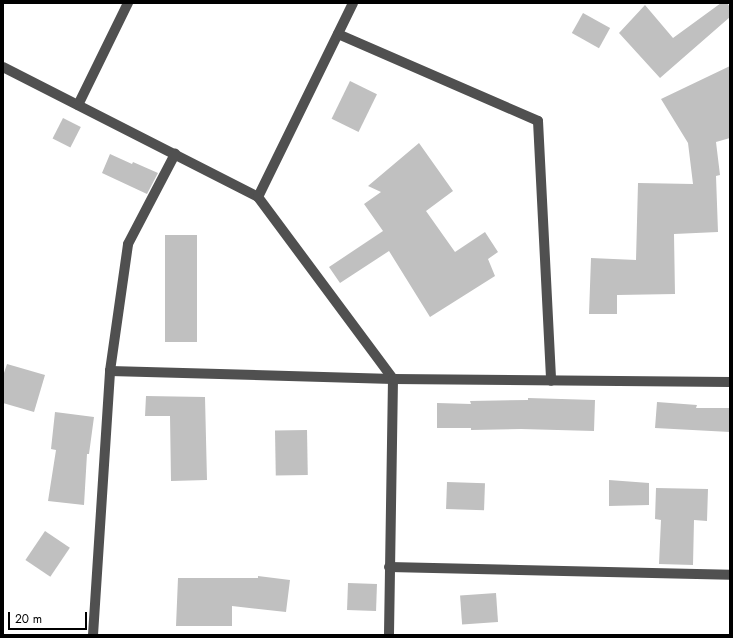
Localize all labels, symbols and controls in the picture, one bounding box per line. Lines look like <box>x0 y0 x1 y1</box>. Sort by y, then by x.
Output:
scale bar <box>10 604 89 630</box>
text: 20 m <box>15 610 42 628</box>

